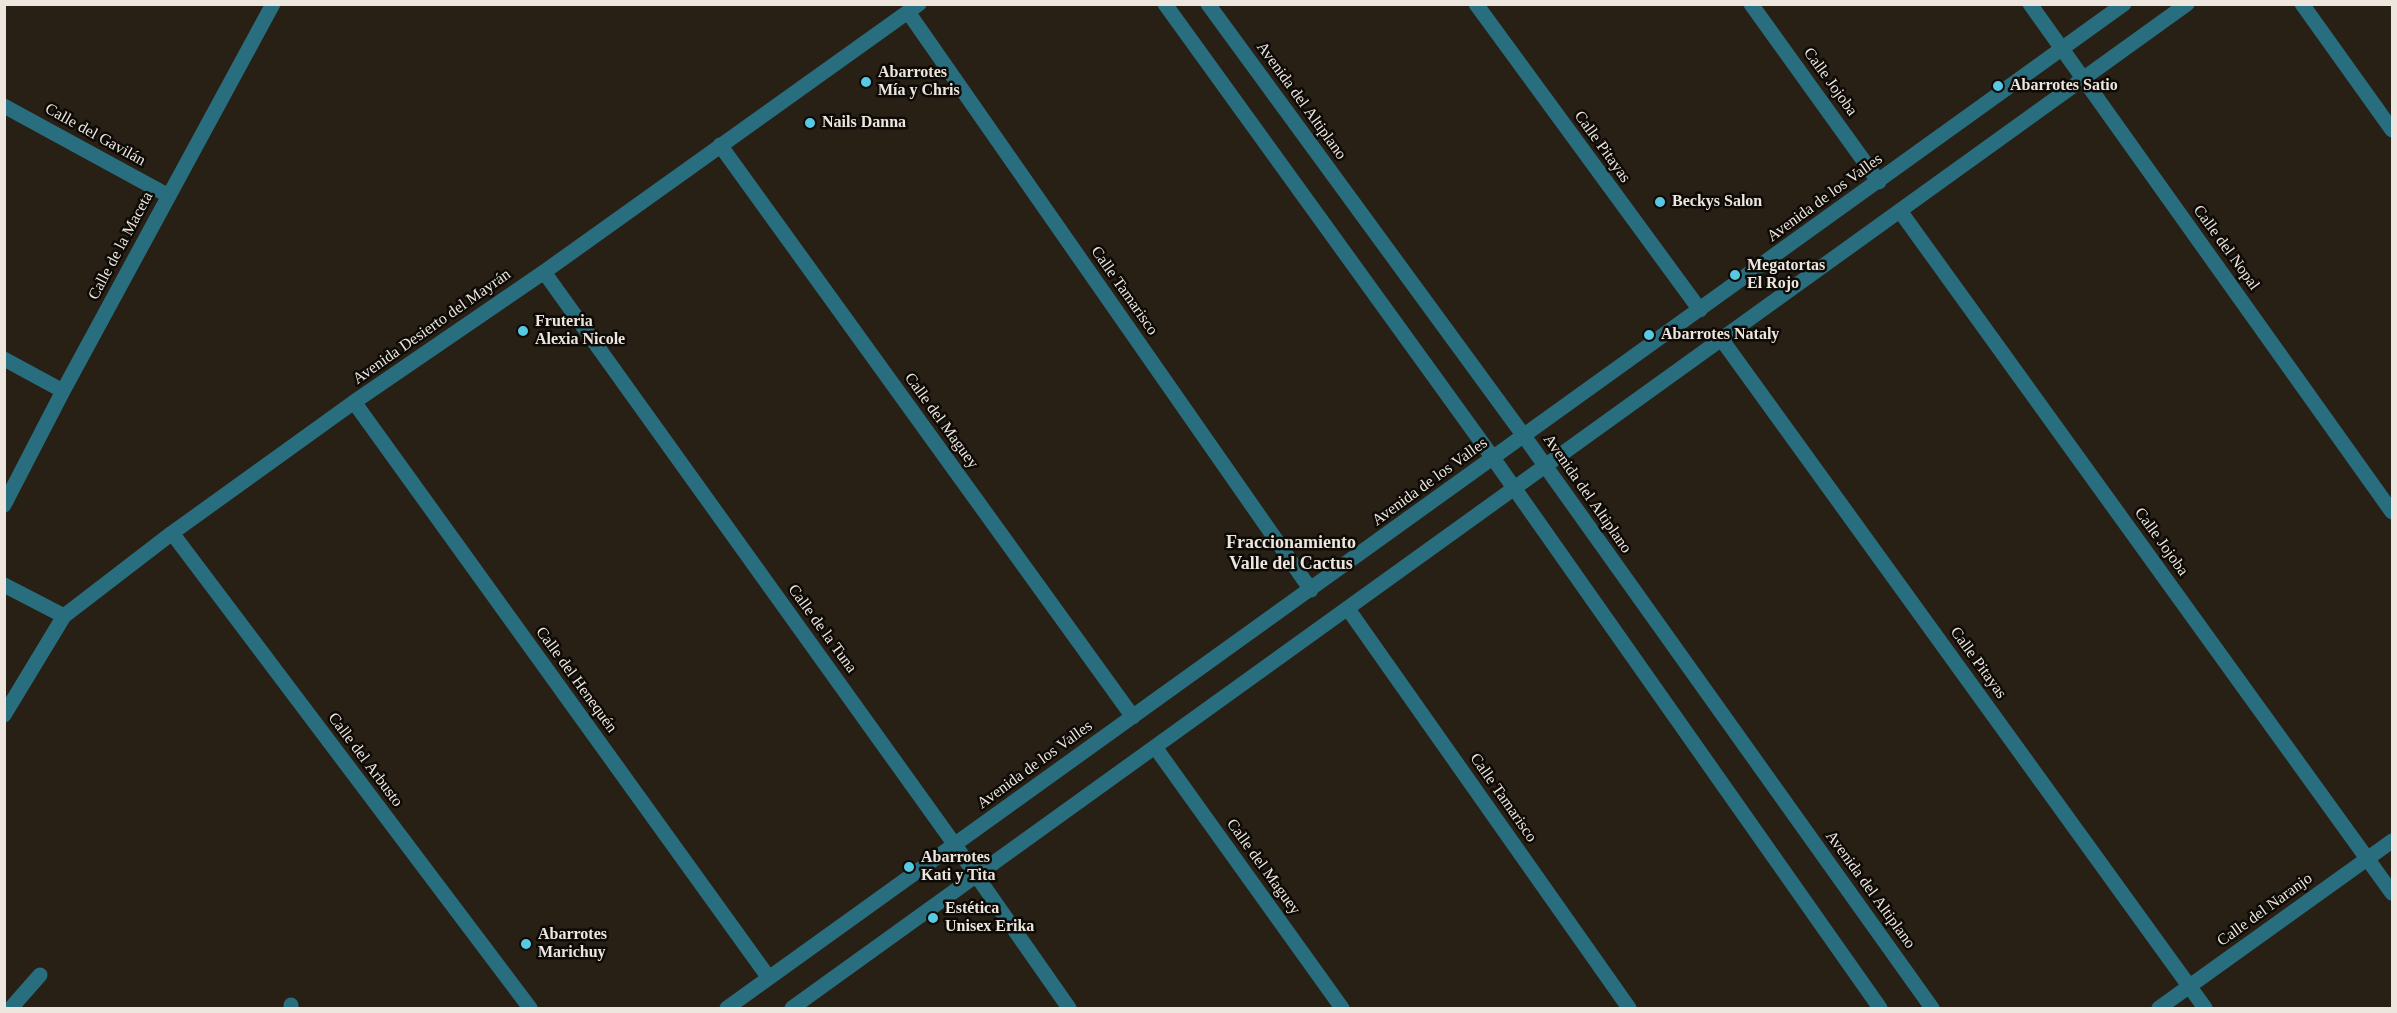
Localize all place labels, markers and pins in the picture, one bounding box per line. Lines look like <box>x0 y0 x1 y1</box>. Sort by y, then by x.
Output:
place label: Abarrotes Mía y Chris <box>878 63 960 101</box>
marker: Abarrotes Mía y Chris <box>859 75 873 89</box>
place label: Abarrotes Satio <box>2010 76 2118 96</box>
marker: Abarrotes Satio <box>1991 79 2005 93</box>
place label: Nails Danna <box>822 113 906 133</box>
marker: Nails Danna <box>803 116 817 130</box>
place label: Beckys Salon <box>1672 192 1762 212</box>
marker: Beckys Salon <box>1653 195 1667 209</box>
place label: Megatortas El Rojo <box>1747 256 1825 294</box>
marker: Megatortas El Rojo <box>1728 268 1742 282</box>
place label: Fruteria Alexia Nicole <box>535 312 625 350</box>
marker: Fruteria Alexia Nicole <box>516 324 530 338</box>
place label: Abarrotes Nataly <box>1661 325 1779 345</box>
marker: Abarrotes Nataly <box>1642 328 1656 342</box>
place label: Abarrotes Kati y Tita <box>921 848 995 886</box>
marker: Abarrotes Kati y Tita <box>902 860 916 874</box>
place label: Estética Unisex Erika <box>945 899 1034 937</box>
marker: Estética Unisex Erika <box>926 911 940 925</box>
place label: Abarrotes Marichuy <box>538 925 607 963</box>
marker: Abarrotes Marichuy <box>519 937 533 951</box>

